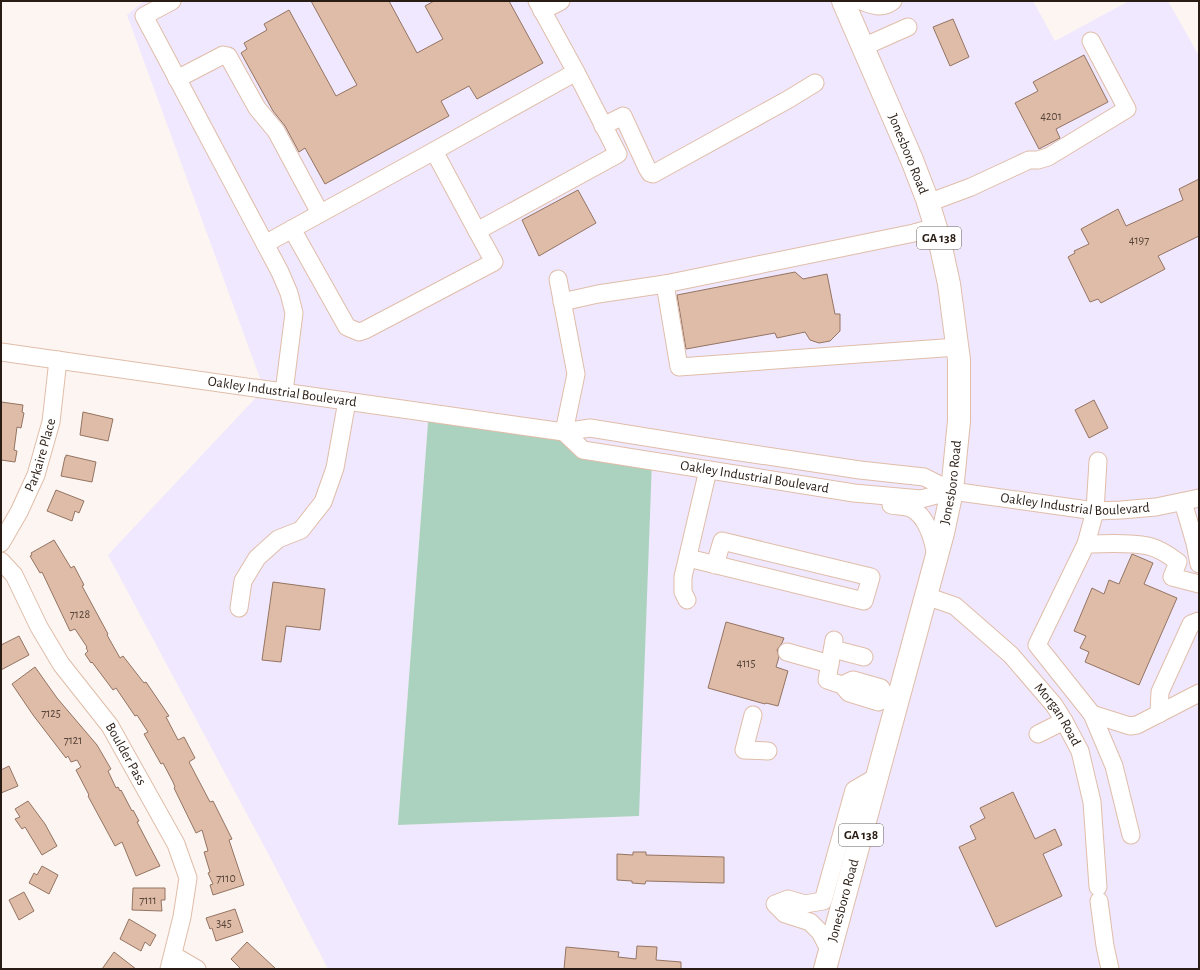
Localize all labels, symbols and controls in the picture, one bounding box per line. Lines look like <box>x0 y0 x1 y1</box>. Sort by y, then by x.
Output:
house number: 4201 <box>1040 110 1062 122</box>
street label: Jonesboro Road <box>886 112 930 196</box>
road number: GA 138 <box>917 227 961 249</box>
house number: 4197 <box>1129 234 1149 246</box>
street label: Oakley Industrial Boulevard <box>207 374 358 409</box>
street label: Parkaire Place <box>22 418 58 494</box>
street label: Jonesboro Road <box>938 440 964 526</box>
street label: Oakley Industrial Boulevard <box>679 459 830 496</box>
street label: Oakley Industrial Boulevard <box>1000 491 1150 518</box>
house number: 7128 <box>70 608 90 620</box>
house number: 4115 <box>736 657 756 669</box>
street label: Morgan Road <box>1032 681 1083 748</box>
house number: 7125 <box>41 707 61 719</box>
street label: Boulder Pass <box>103 720 149 788</box>
house number: 7121 <box>64 734 82 746</box>
road number: GA 138 <box>839 824 883 846</box>
street label: Jonesboro Road <box>826 858 861 943</box>
house number: 7110 <box>216 872 236 884</box>
house number: 7111 <box>139 894 157 906</box>
house number: 345 <box>216 917 232 929</box>

